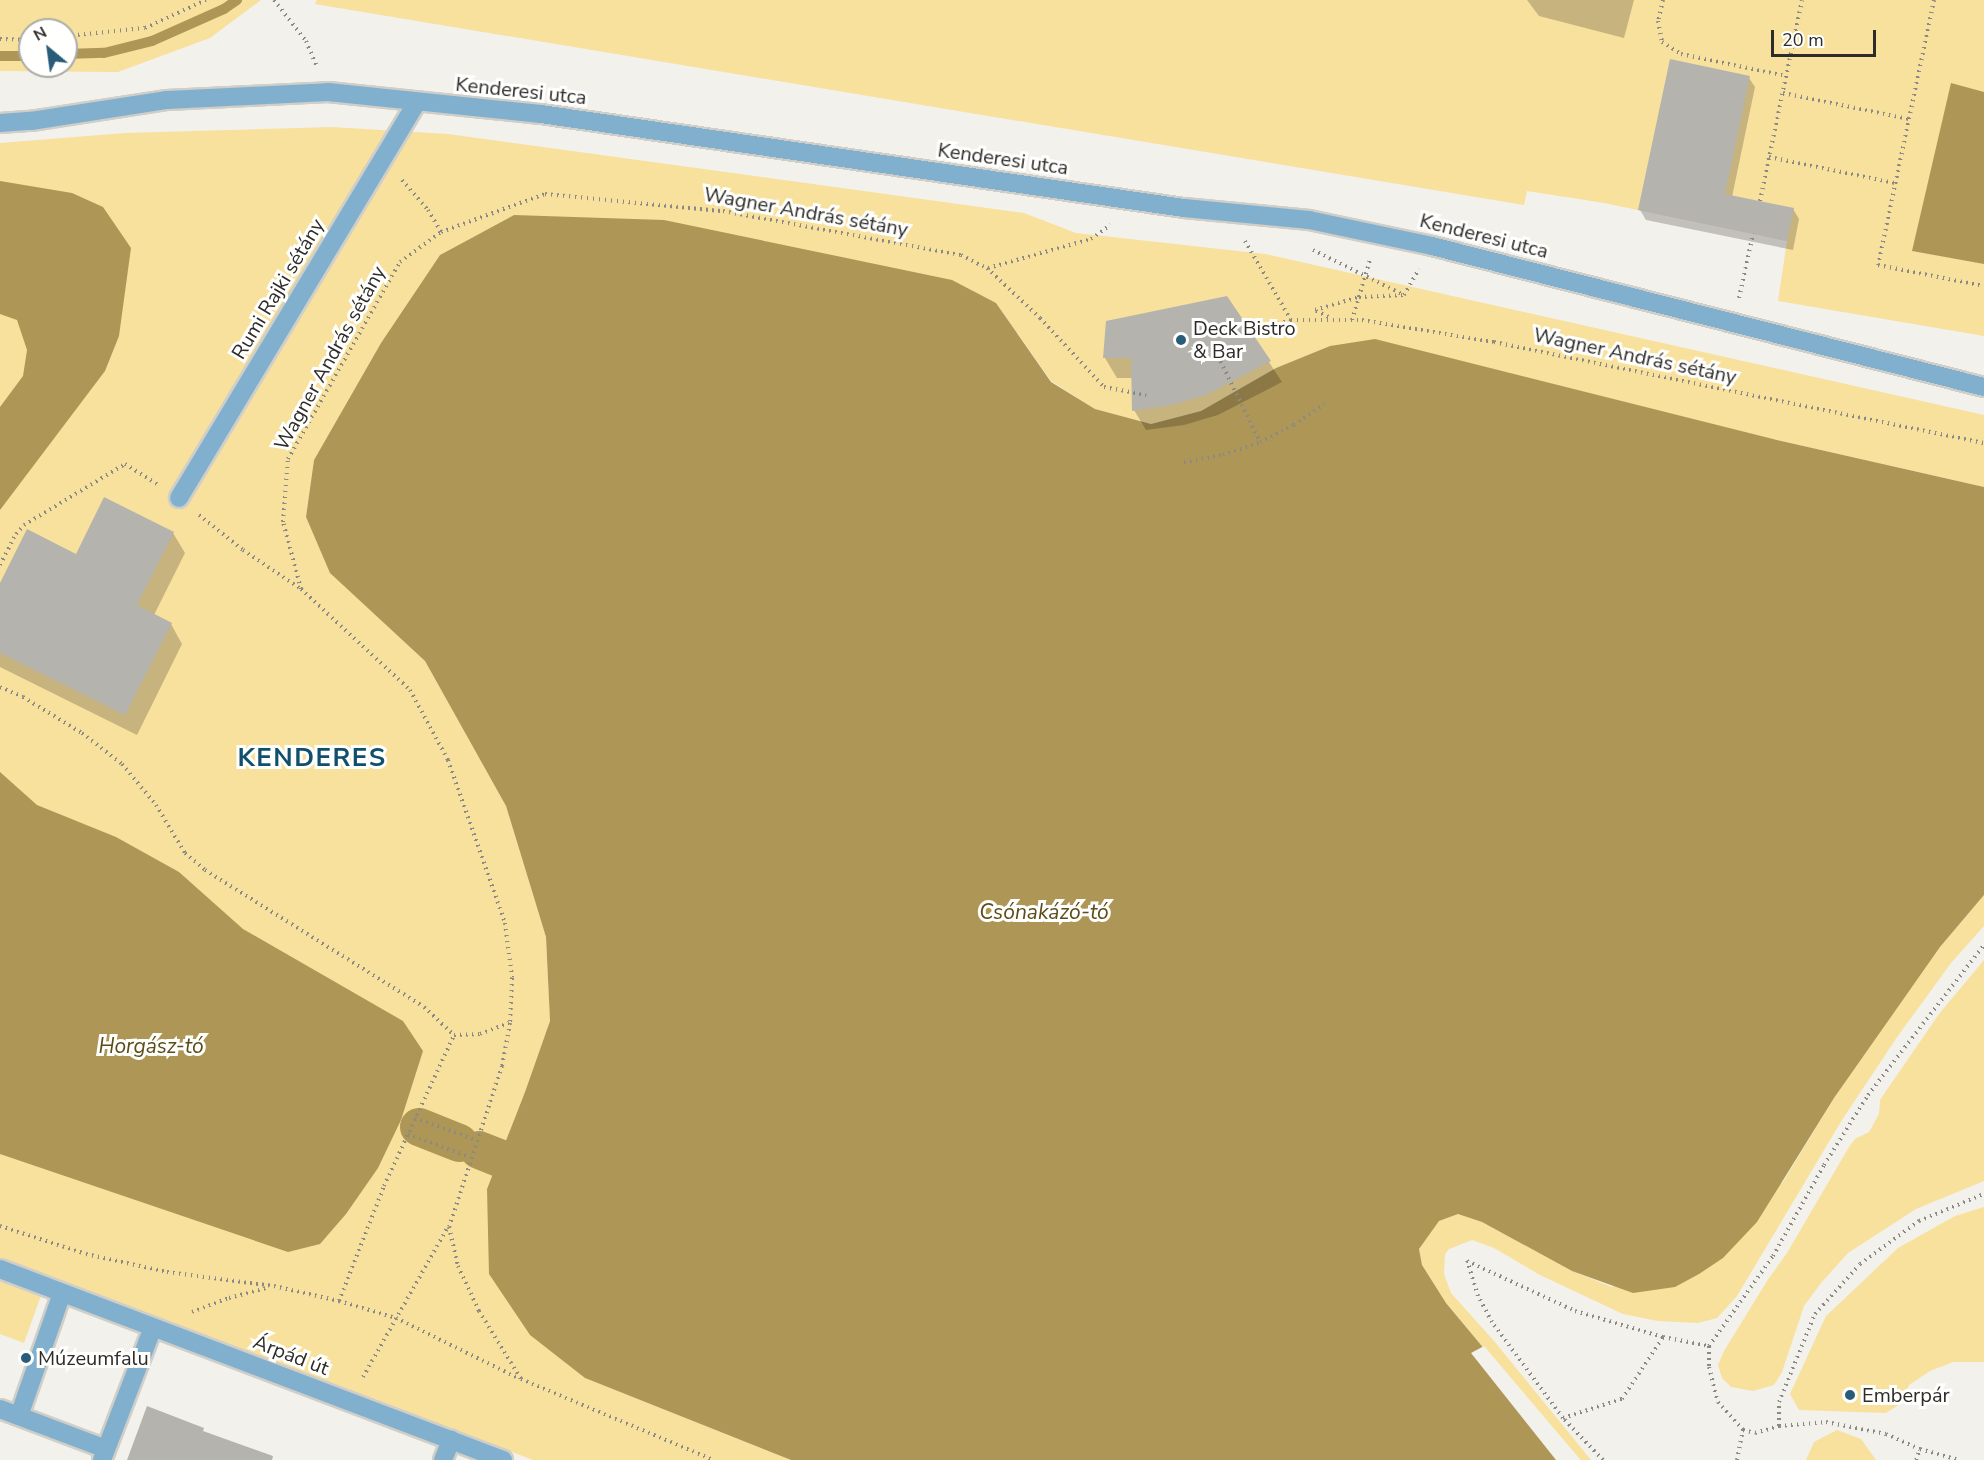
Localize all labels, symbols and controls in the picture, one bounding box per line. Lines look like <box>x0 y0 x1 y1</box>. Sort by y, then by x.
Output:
north arrow <box>18 18 78 78</box>
scale bar <box>1774 18 1879 56</box>
text: N <box>30 21 51 47</box>
text: 20 m <box>1782 28 1824 52</box>
street label: Kenderesi utca <box>454 72 588 110</box>
street label: Kenderesi utca <box>936 138 1070 180</box>
street label: Wagner András sétány <box>702 182 910 242</box>
street label: Kenderesi utca <box>1417 208 1551 264</box>
street label: Rumi Rajki sétány <box>227 215 329 363</box>
street label: Wagner András sétány <box>269 262 391 454</box>
place label: Deck Bistro & Bar <box>1193 316 1296 363</box>
street label: Wagner András sétány <box>1531 323 1739 389</box>
marker: Deck Bistro & Bar <box>1174 333 1188 347</box>
district label: KENDERES <box>237 742 387 774</box>
water label: Csónakázó-tó <box>979 899 1109 925</box>
water label: Horgász-tó <box>98 1033 204 1059</box>
street label: Árpád út <box>250 1330 332 1380</box>
place label: Múzeumfalu <box>38 1346 149 1370</box>
marker: Múzeumfalu <box>19 1351 33 1365</box>
place label: Emberpár <box>1862 1383 1950 1407</box>
marker: Emberpár <box>1843 1388 1857 1402</box>

